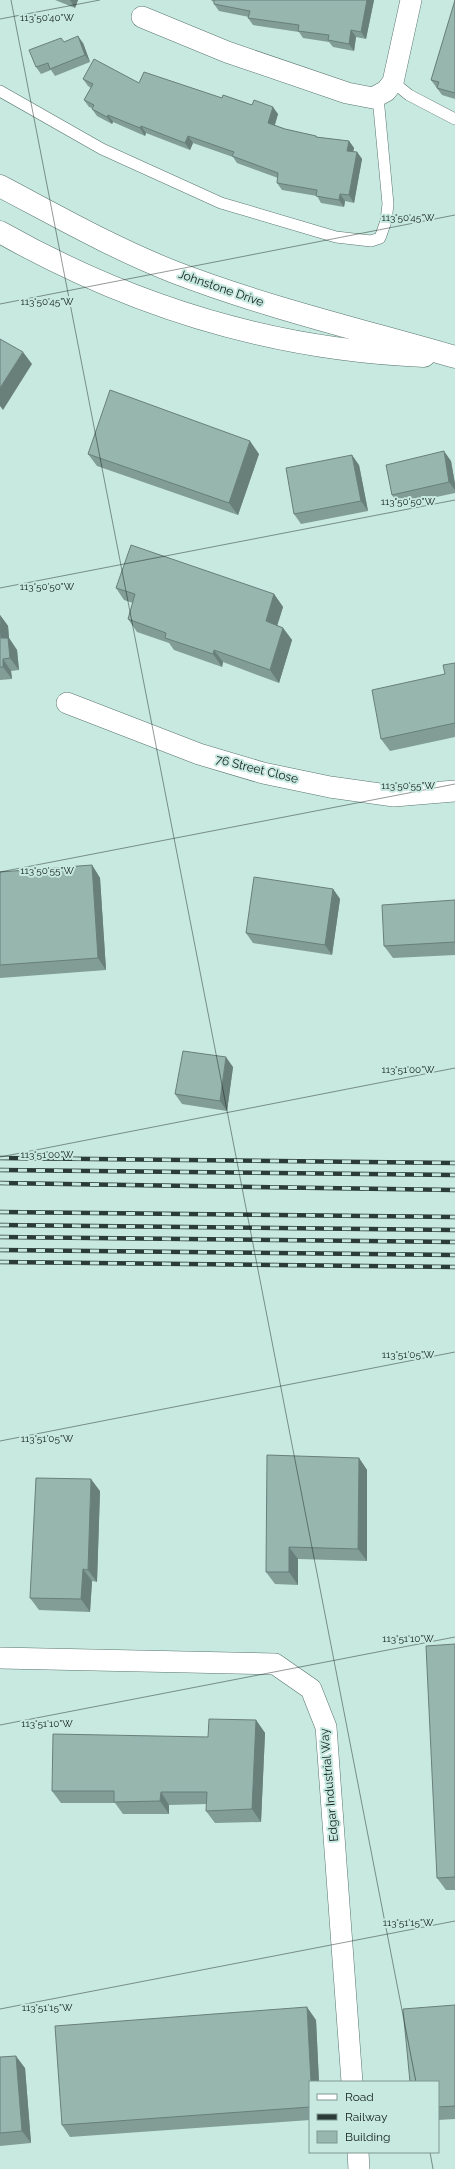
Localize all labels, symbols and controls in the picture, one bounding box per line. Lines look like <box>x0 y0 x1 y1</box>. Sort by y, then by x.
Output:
text: 113°50'40"W <box>20 12 74 23</box>
text: 113°50'45"W <box>381 212 435 223</box>
street label: Johnstone Drive <box>176 267 266 309</box>
text: 113°50'45"W <box>20 296 74 307</box>
text: 113°50'50"W <box>381 496 436 507</box>
text: 113°50'50"W <box>20 581 75 592</box>
street label: 76 Street Close <box>214 752 300 786</box>
text: 113°50'55"W <box>381 780 435 791</box>
text: 113°50'55"W <box>20 865 74 876</box>
text: 113°51'00"W <box>381 1064 435 1075</box>
text: 113°51'00"W <box>20 1149 74 1160</box>
text: 113°51'05"W <box>382 1349 435 1360</box>
text: 113°51'05"W <box>21 1433 74 1444</box>
text: 113°51'10"W <box>382 1633 434 1644</box>
text: 113°51'10"W <box>21 1718 73 1729</box>
street label: Edgar Industrial Way <box>317 1727 341 1842</box>
text: 113°51'15"W <box>383 1917 434 1928</box>
text: 113°51'15"W <box>22 2002 73 2013</box>
legend <box>309 2081 439 2153</box>
text: Road <box>345 2090 374 2104</box>
text: Railway <box>345 2110 388 2124</box>
text: Building <box>345 2130 391 2144</box>

